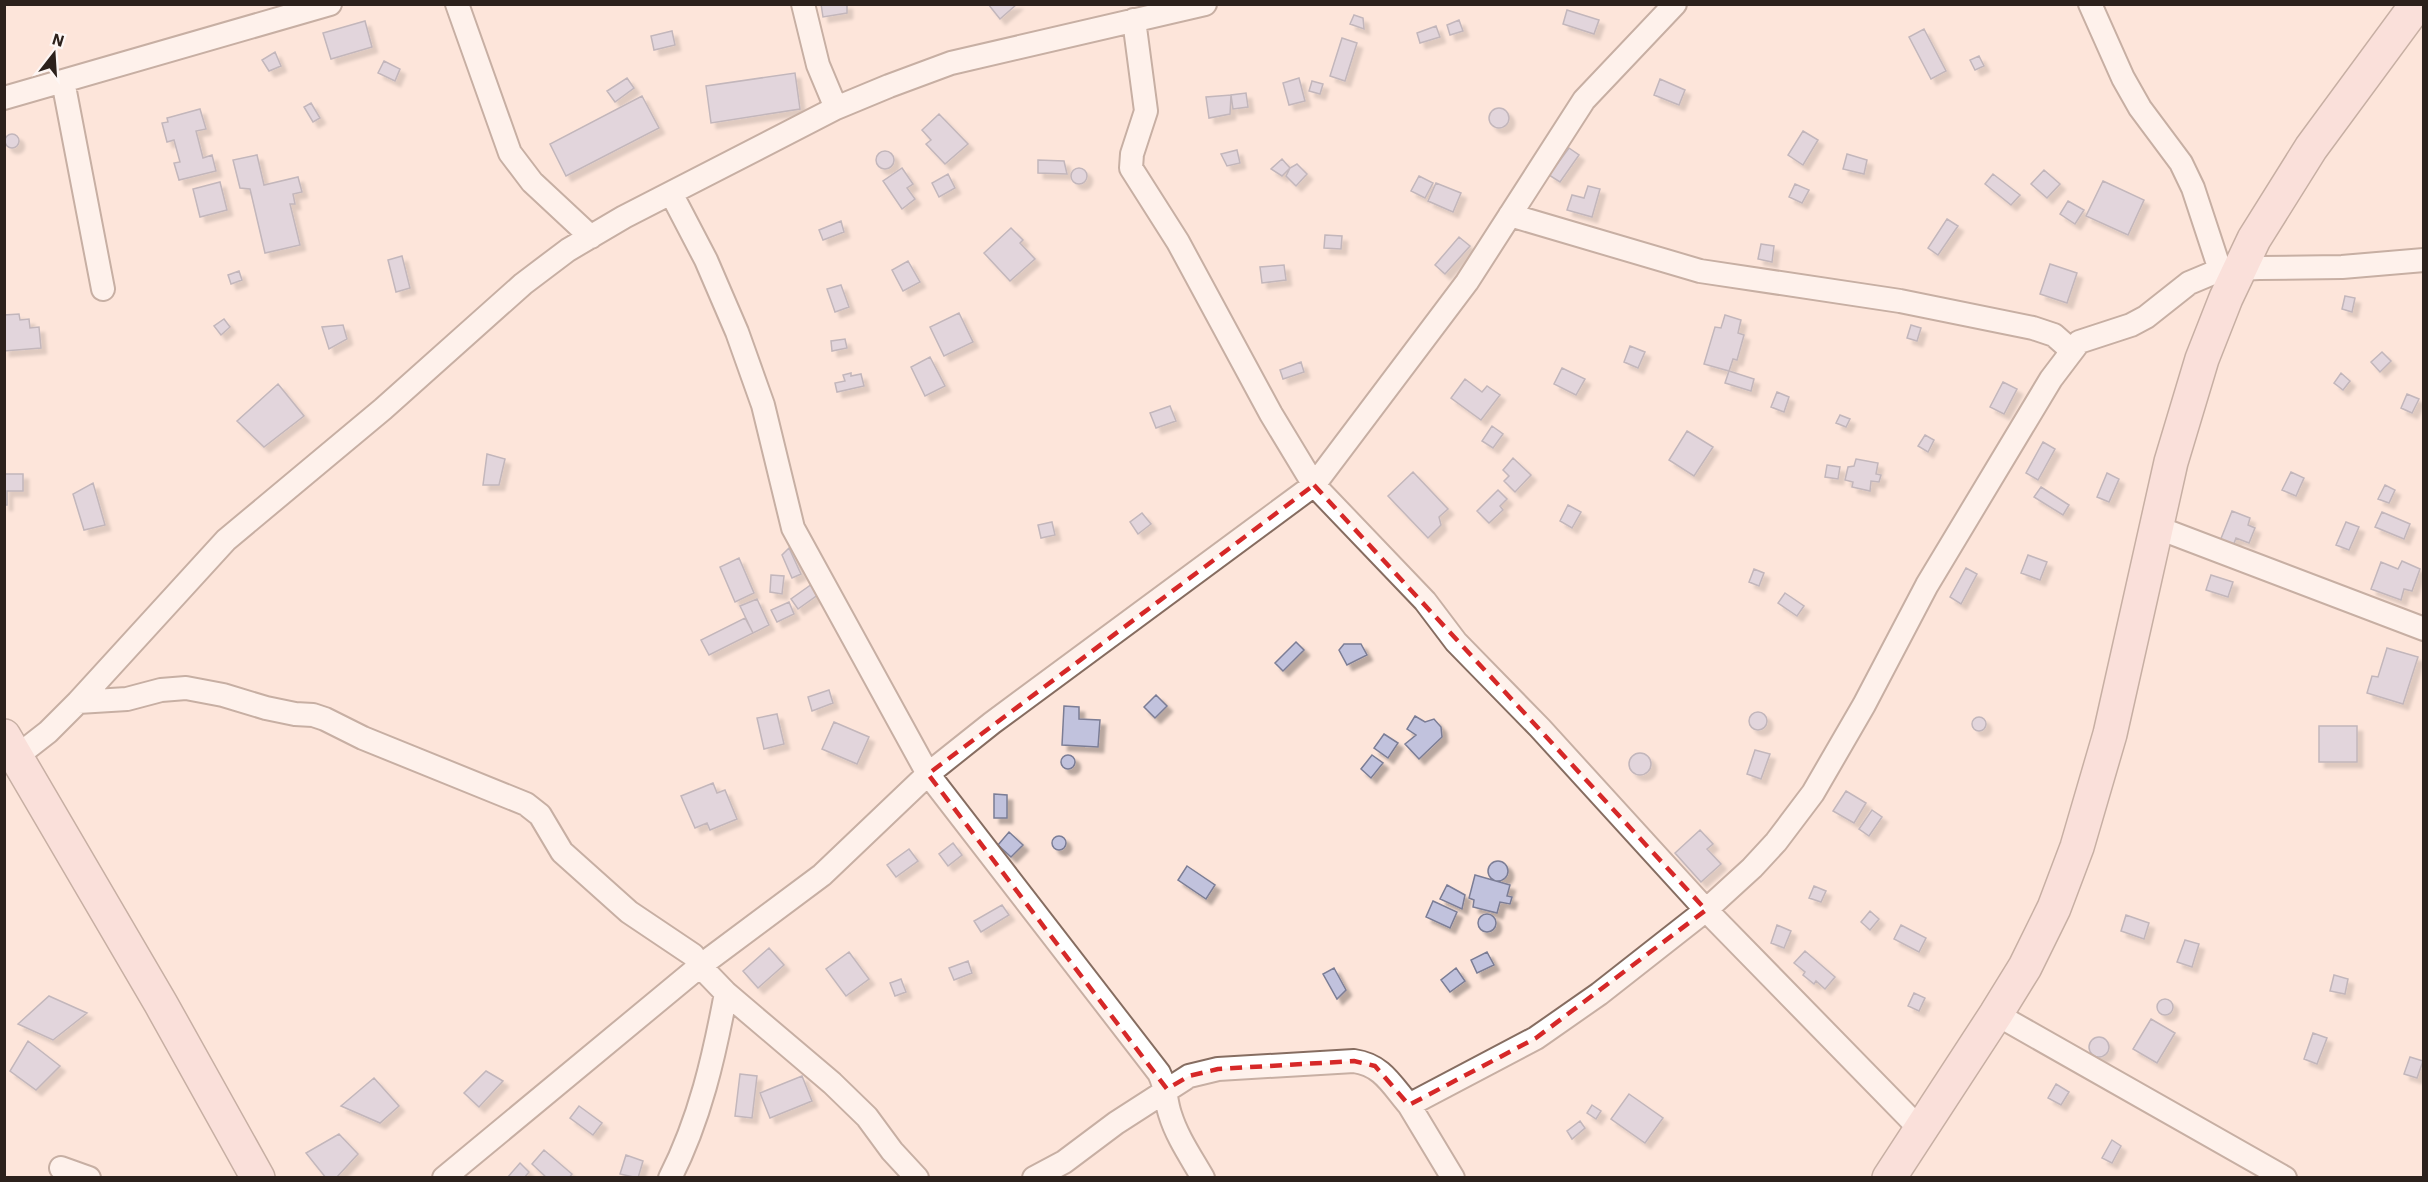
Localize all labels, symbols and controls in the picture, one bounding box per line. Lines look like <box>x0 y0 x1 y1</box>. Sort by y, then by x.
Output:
north arrow <box>24 24 84 84</box>
text: N <box>50 28 67 51</box>

